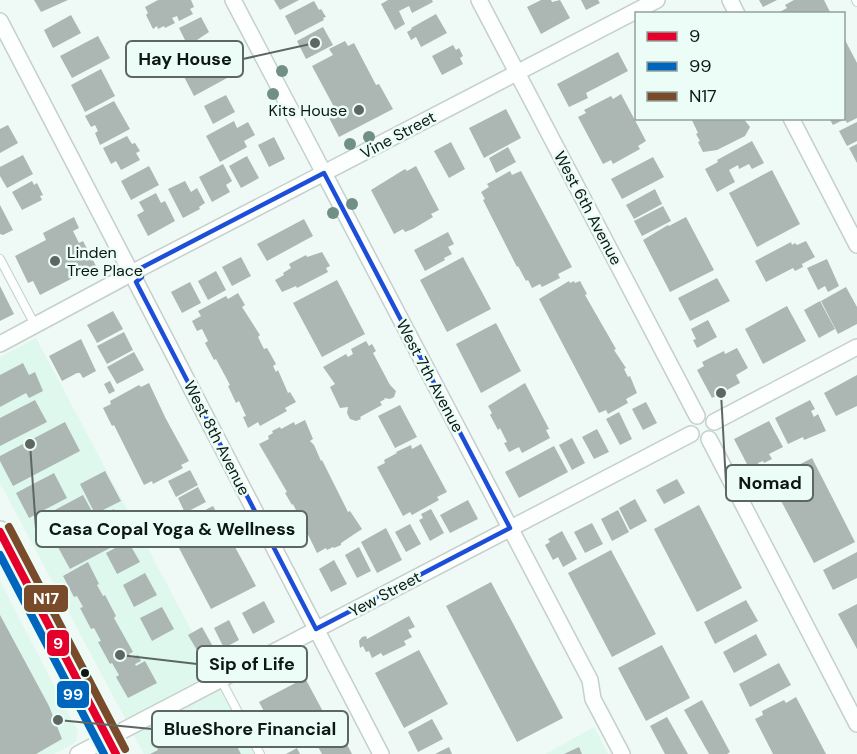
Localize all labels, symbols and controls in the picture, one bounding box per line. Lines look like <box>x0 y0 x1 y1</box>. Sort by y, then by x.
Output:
legend <box>635 12 845 120</box>
text: 9 <box>689 24 700 48</box>
callout: Hay House <box>126 41 243 77</box>
text: Hay House <box>138 47 232 71</box>
text: 99 <box>689 54 712 78</box>
text: N17 <box>689 84 717 108</box>
place label: Kits House <box>269 100 347 121</box>
marker: Kits House <box>352 103 366 117</box>
street label: Vine Street <box>357 106 439 164</box>
street label: West 6th Avenue <box>549 147 627 269</box>
place label: Linden Tree Place <box>67 242 143 281</box>
marker: Linden Tree Place <box>48 254 62 268</box>
street label: West 7th Avenue <box>391 316 469 436</box>
street label: West 8th Avenue <box>179 377 255 499</box>
callout: Nomad <box>726 465 813 501</box>
text: Nomad <box>738 471 802 495</box>
callout: Casa Copal Yoga & Wellness <box>36 511 307 547</box>
text: Casa Copal Yoga & Wellness <box>49 517 295 541</box>
street label: Yew Street <box>345 566 425 622</box>
line badge: N17 <box>23 584 69 613</box>
text: N17 <box>33 588 59 609</box>
line badge: 9 <box>46 629 70 657</box>
text: 9 <box>53 633 63 654</box>
callout: Sip of Life <box>197 646 307 682</box>
text: Sip of Life <box>209 652 295 676</box>
unlabelled marker <box>79 667 91 679</box>
line badge: 99 <box>56 680 90 709</box>
text: 99 <box>63 684 83 705</box>
callout: BlueShore Financial <box>152 711 348 747</box>
text: BlueShore Financial <box>164 717 336 741</box>

